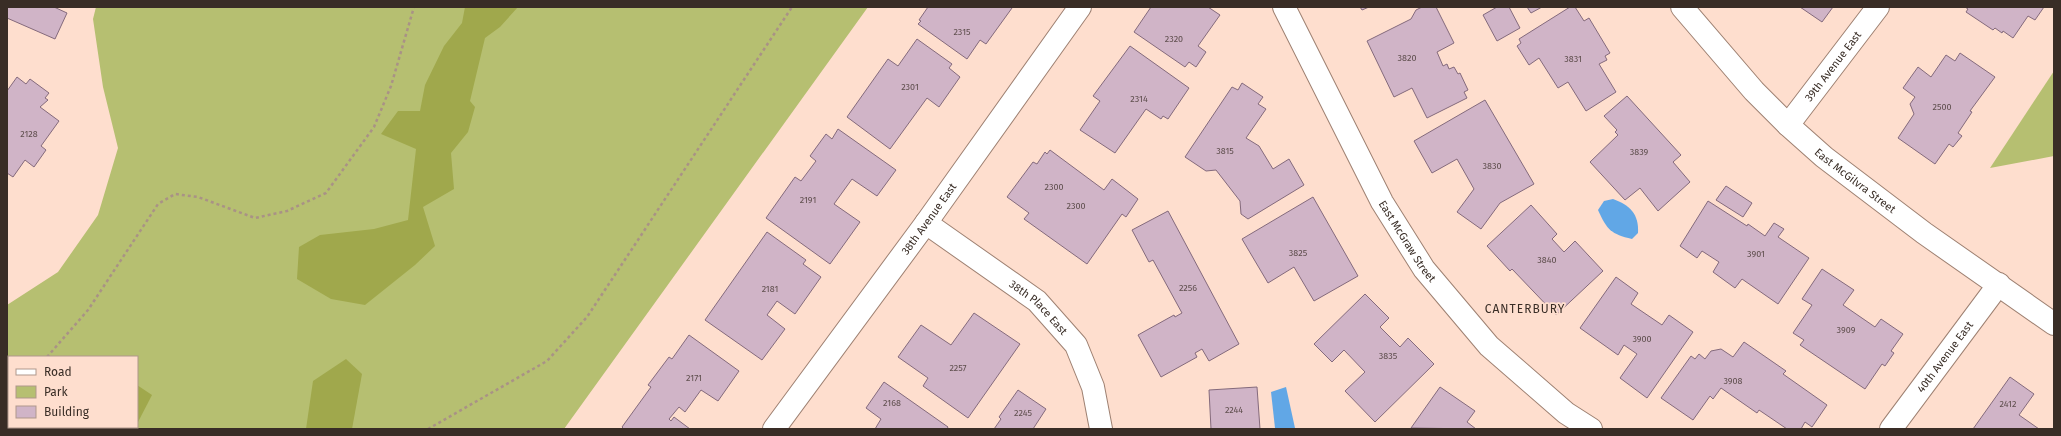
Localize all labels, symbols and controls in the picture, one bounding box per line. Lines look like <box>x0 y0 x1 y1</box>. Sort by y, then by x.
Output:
house number: 2315 <box>953 27 971 37</box>
street label: 39th Avenue East <box>1802 29 1864 104</box>
house number: 2320 <box>1165 34 1183 44</box>
house number: 3820 <box>1398 53 1416 63</box>
house number: 3831 <box>1564 54 1582 64</box>
house number: 2301 <box>901 82 919 92</box>
house number: 2314 <box>1130 94 1148 104</box>
house number: 2500 <box>1932 102 1952 112</box>
house number: 2128 <box>20 129 38 139</box>
street label: East McGilvra Street <box>1812 145 1898 216</box>
house number: 3815 <box>1216 146 1234 156</box>
house number: 3839 <box>1630 147 1649 157</box>
house number: 3830 <box>1483 161 1501 171</box>
street label: 38th Avenue East <box>898 180 959 257</box>
house number: 2300 <box>1045 182 1063 192</box>
house number: 2191 <box>800 195 816 205</box>
street label: East McGraw Street <box>1376 198 1439 285</box>
house number: 2300 <box>1067 201 1085 211</box>
house number: 3825 <box>1289 248 1308 258</box>
house number: 3901 <box>1747 249 1765 259</box>
house number: 3840 <box>1537 255 1557 265</box>
street label: 38th Place East <box>1007 277 1070 337</box>
house number: 2256 <box>1179 283 1197 293</box>
house number: 2181 <box>762 284 778 294</box>
district label: CANTERBURY <box>1485 302 1565 316</box>
street label: 40th Avenue East <box>1914 319 1976 395</box>
house number: 3909 <box>1837 325 1856 335</box>
house number: 3900 <box>1632 334 1652 344</box>
house number: 3835 <box>1379 351 1398 361</box>
legend <box>8 356 138 428</box>
house number: 2257 <box>949 363 967 373</box>
text: Road <box>44 365 72 379</box>
house number: 2171 <box>686 373 702 383</box>
house number: 3908 <box>1723 376 1743 386</box>
text: Park <box>44 385 68 399</box>
house number: 2168 <box>883 398 901 408</box>
house number: 2412 <box>2000 399 2016 409</box>
text: Building <box>44 405 90 419</box>
house number: 2244 <box>1225 405 1243 415</box>
house number: 2245 <box>1014 408 1032 418</box>

